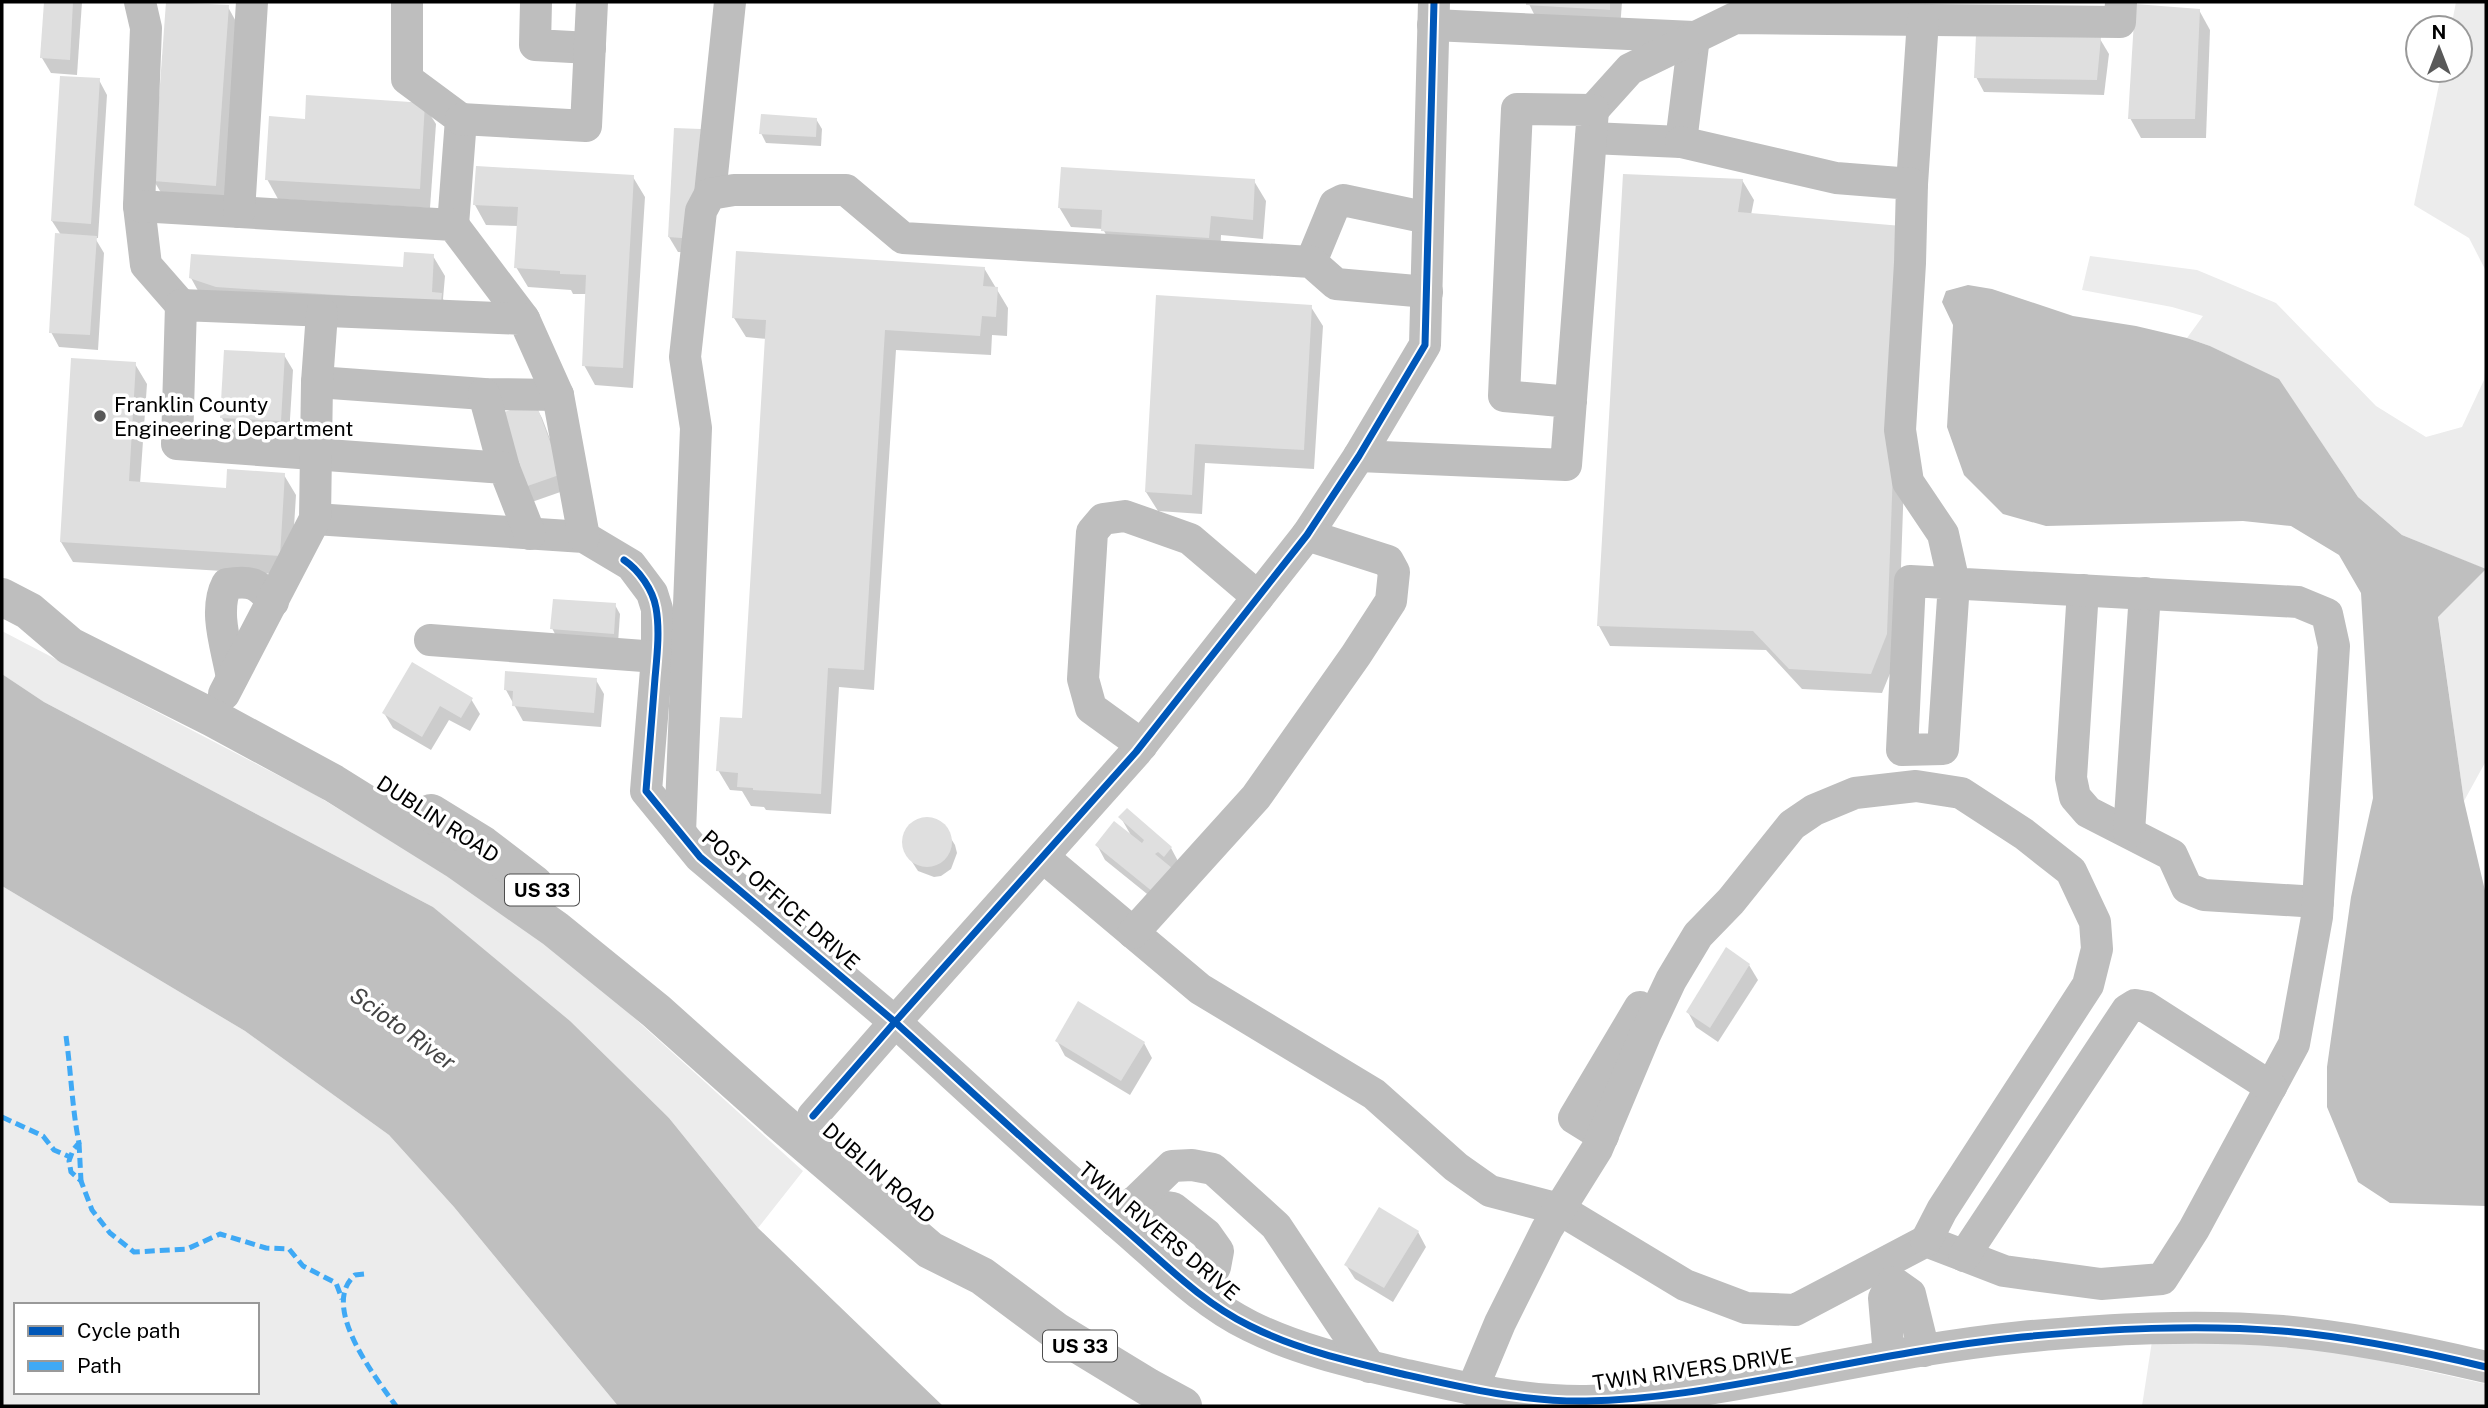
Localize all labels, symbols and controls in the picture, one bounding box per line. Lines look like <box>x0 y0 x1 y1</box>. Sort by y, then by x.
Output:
north arrow <box>2404 14 2474 84</box>
text: N <box>2432 21 2446 43</box>
place label: Franklin County Engineering Department <box>114 392 353 441</box>
marker: Franklin County Engineering Department <box>92 408 108 424</box>
street label: DUBLIN ROAD <box>372 770 504 868</box>
street label: POST OFFICE DRIVE <box>697 825 865 975</box>
road number: US 33 <box>505 874 579 906</box>
water label: Scioto River <box>345 981 461 1075</box>
street label: DUBLIN ROAD <box>818 1117 940 1229</box>
street label: TWIN RIVERS DRIVE <box>1073 1156 1245 1306</box>
legend <box>14 1303 259 1394</box>
text: Cycle path <box>77 1318 180 1343</box>
road number: US 33 <box>1043 1330 1117 1362</box>
street label: TWIN RIVERS DRIVE <box>1591 1343 1795 1395</box>
text: Path <box>77 1353 122 1378</box>

